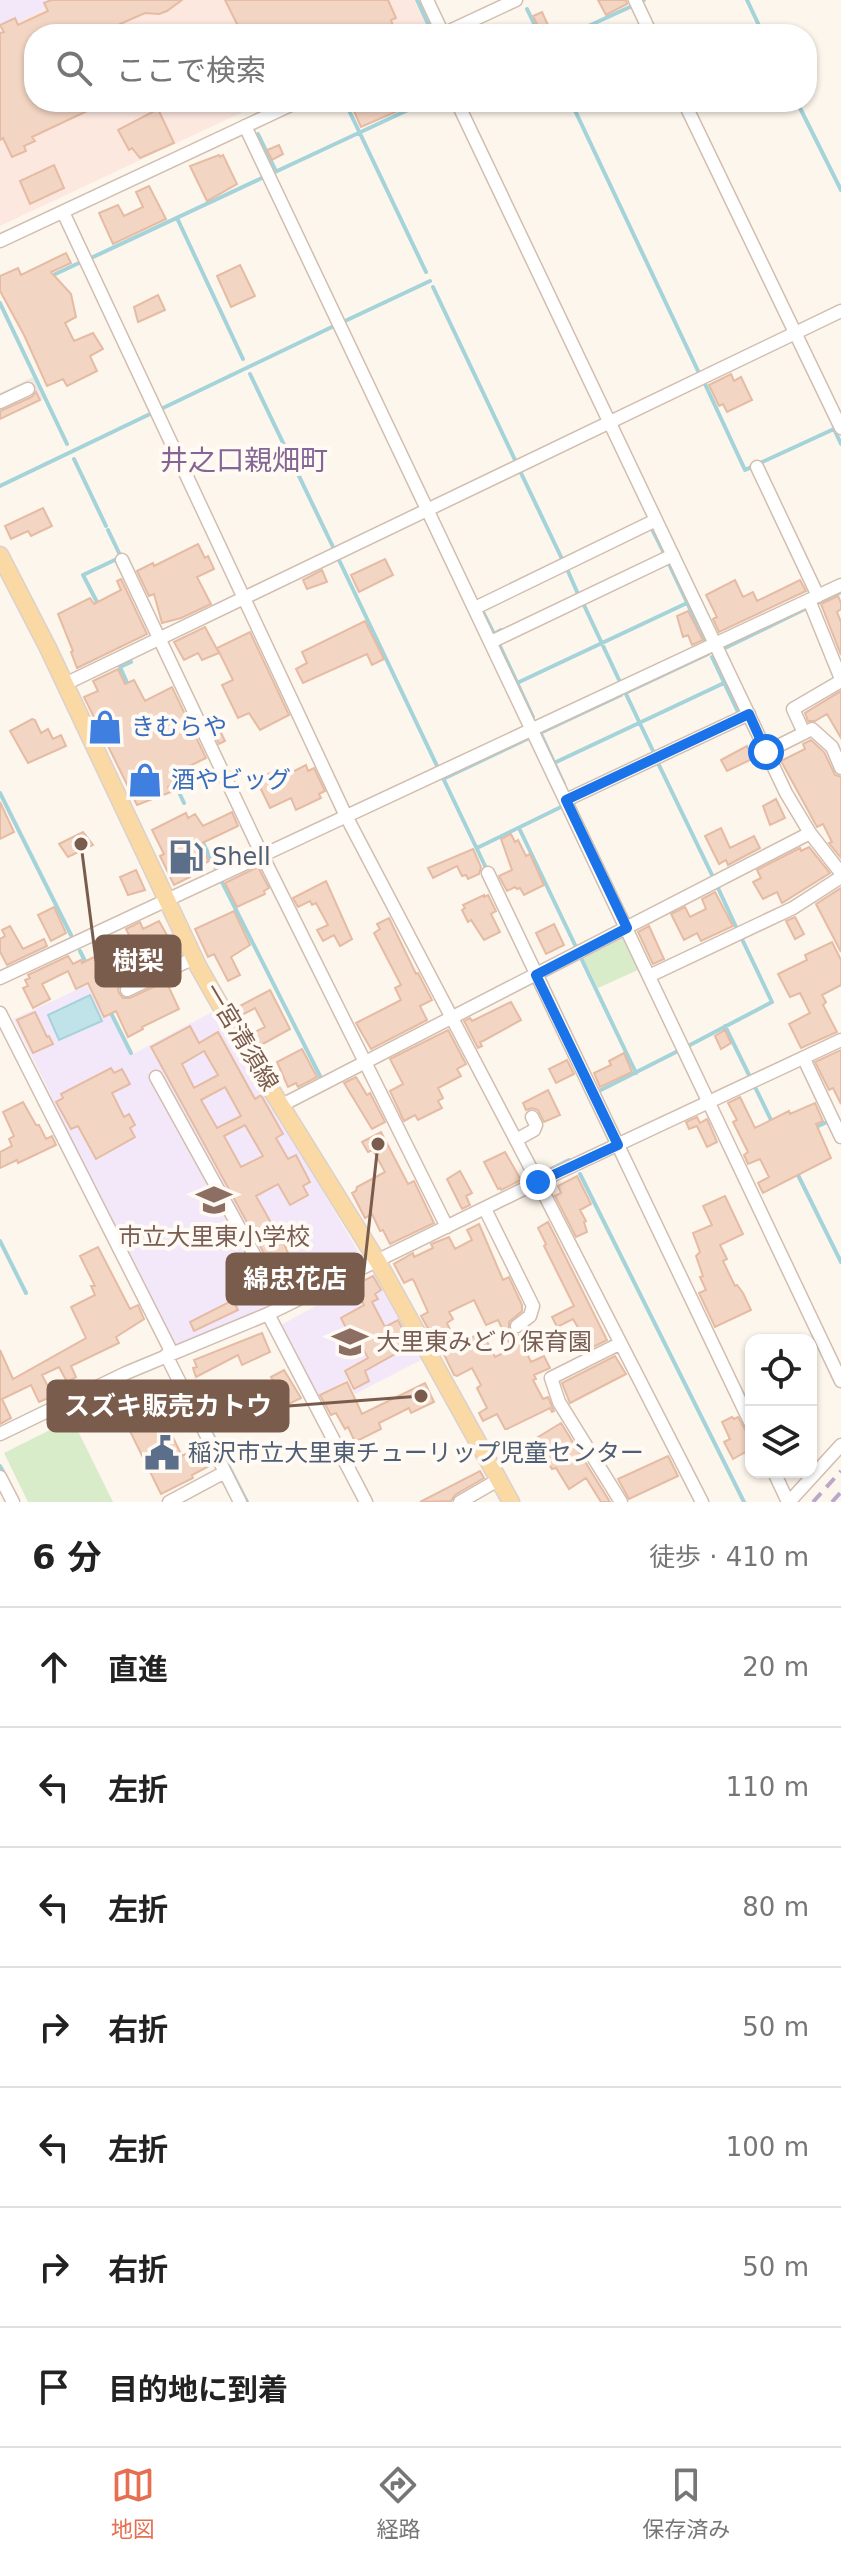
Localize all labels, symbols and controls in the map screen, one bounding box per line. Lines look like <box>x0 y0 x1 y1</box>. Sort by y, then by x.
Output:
search box <box>24 24 817 112</box>
icon: search <box>52 46 96 90</box>
text: ここで検索 <box>116 53 266 88</box>
district label: 井之口親畑町 <box>160 444 328 477</box>
shop icon: きむらや <box>86 708 124 746</box>
place label: きむらや <box>131 713 227 741</box>
route start <box>748 734 784 770</box>
shop icon: 酒やビッグ <box>126 761 164 799</box>
place label: 酒やビッグ <box>171 766 291 794</box>
fuel station icon: Shell <box>167 838 205 876</box>
place label: Shell <box>212 843 271 871</box>
callout: 樹梨 <box>96 936 180 986</box>
text: 樹梨 <box>112 946 164 976</box>
street label: 一宮清須線 <box>198 978 284 1096</box>
route end <box>520 1164 556 1200</box>
school or university icon: 市立大里東小学校 <box>195 1181 233 1219</box>
place label: 市立大里東小学校 <box>118 1223 310 1251</box>
callout: 綿忠花店 <box>227 1254 363 1304</box>
text: 綿忠花店 <box>243 1264 347 1294</box>
school or university icon: 大里東みどり保育園 <box>331 1323 369 1361</box>
place label: 大里東みどり保育園 <box>376 1328 592 1356</box>
map controls <box>745 1334 817 1478</box>
button: locate <box>745 1334 817 1406</box>
callout: スズキ販売カトウ <box>48 1381 288 1431</box>
text: スズキ販売カトウ <box>64 1391 272 1421</box>
button: layers <box>745 1406 817 1478</box>
public building icon: 稲沢市立大里東チューリップ児童センター <box>143 1434 181 1472</box>
place label: 稲沢市立大里東チューリップ児童センター <box>188 1439 644 1467</box>
text: 6 分 <box>32 1537 102 1577</box>
text: 徒歩 · 410 m <box>649 1542 809 1572</box>
icon: ahead <box>32 1645 76 1689</box>
text: 直進 <box>108 1652 168 1687</box>
text: 20 m <box>742 1652 809 1682</box>
icon: left <box>32 1765 76 1809</box>
text: 左折 <box>108 1772 168 1807</box>
text: 110 m <box>726 1772 809 1802</box>
icon: left <box>32 1885 76 1929</box>
text: 左折 <box>108 1892 168 1927</box>
text: 80 m <box>742 1892 809 1922</box>
icon: right <box>32 2005 76 2049</box>
text: 右折 <box>108 2012 168 2047</box>
text: 50 m <box>742 2012 809 2042</box>
icon: left <box>32 2125 76 2169</box>
text: 左折 <box>108 2132 168 2167</box>
text: 100 m <box>726 2132 809 2162</box>
icon: right <box>32 2245 76 2289</box>
text: 右折 <box>108 2252 168 2287</box>
text: 50 m <box>742 2252 809 2282</box>
icon: arrive <box>32 2365 76 2409</box>
text: 目的地に到着 <box>108 2372 288 2407</box>
tab: 地図 <box>111 2463 155 2543</box>
tab: 経路 <box>376 2463 420 2543</box>
tab: 保存済み <box>642 2463 730 2543</box>

